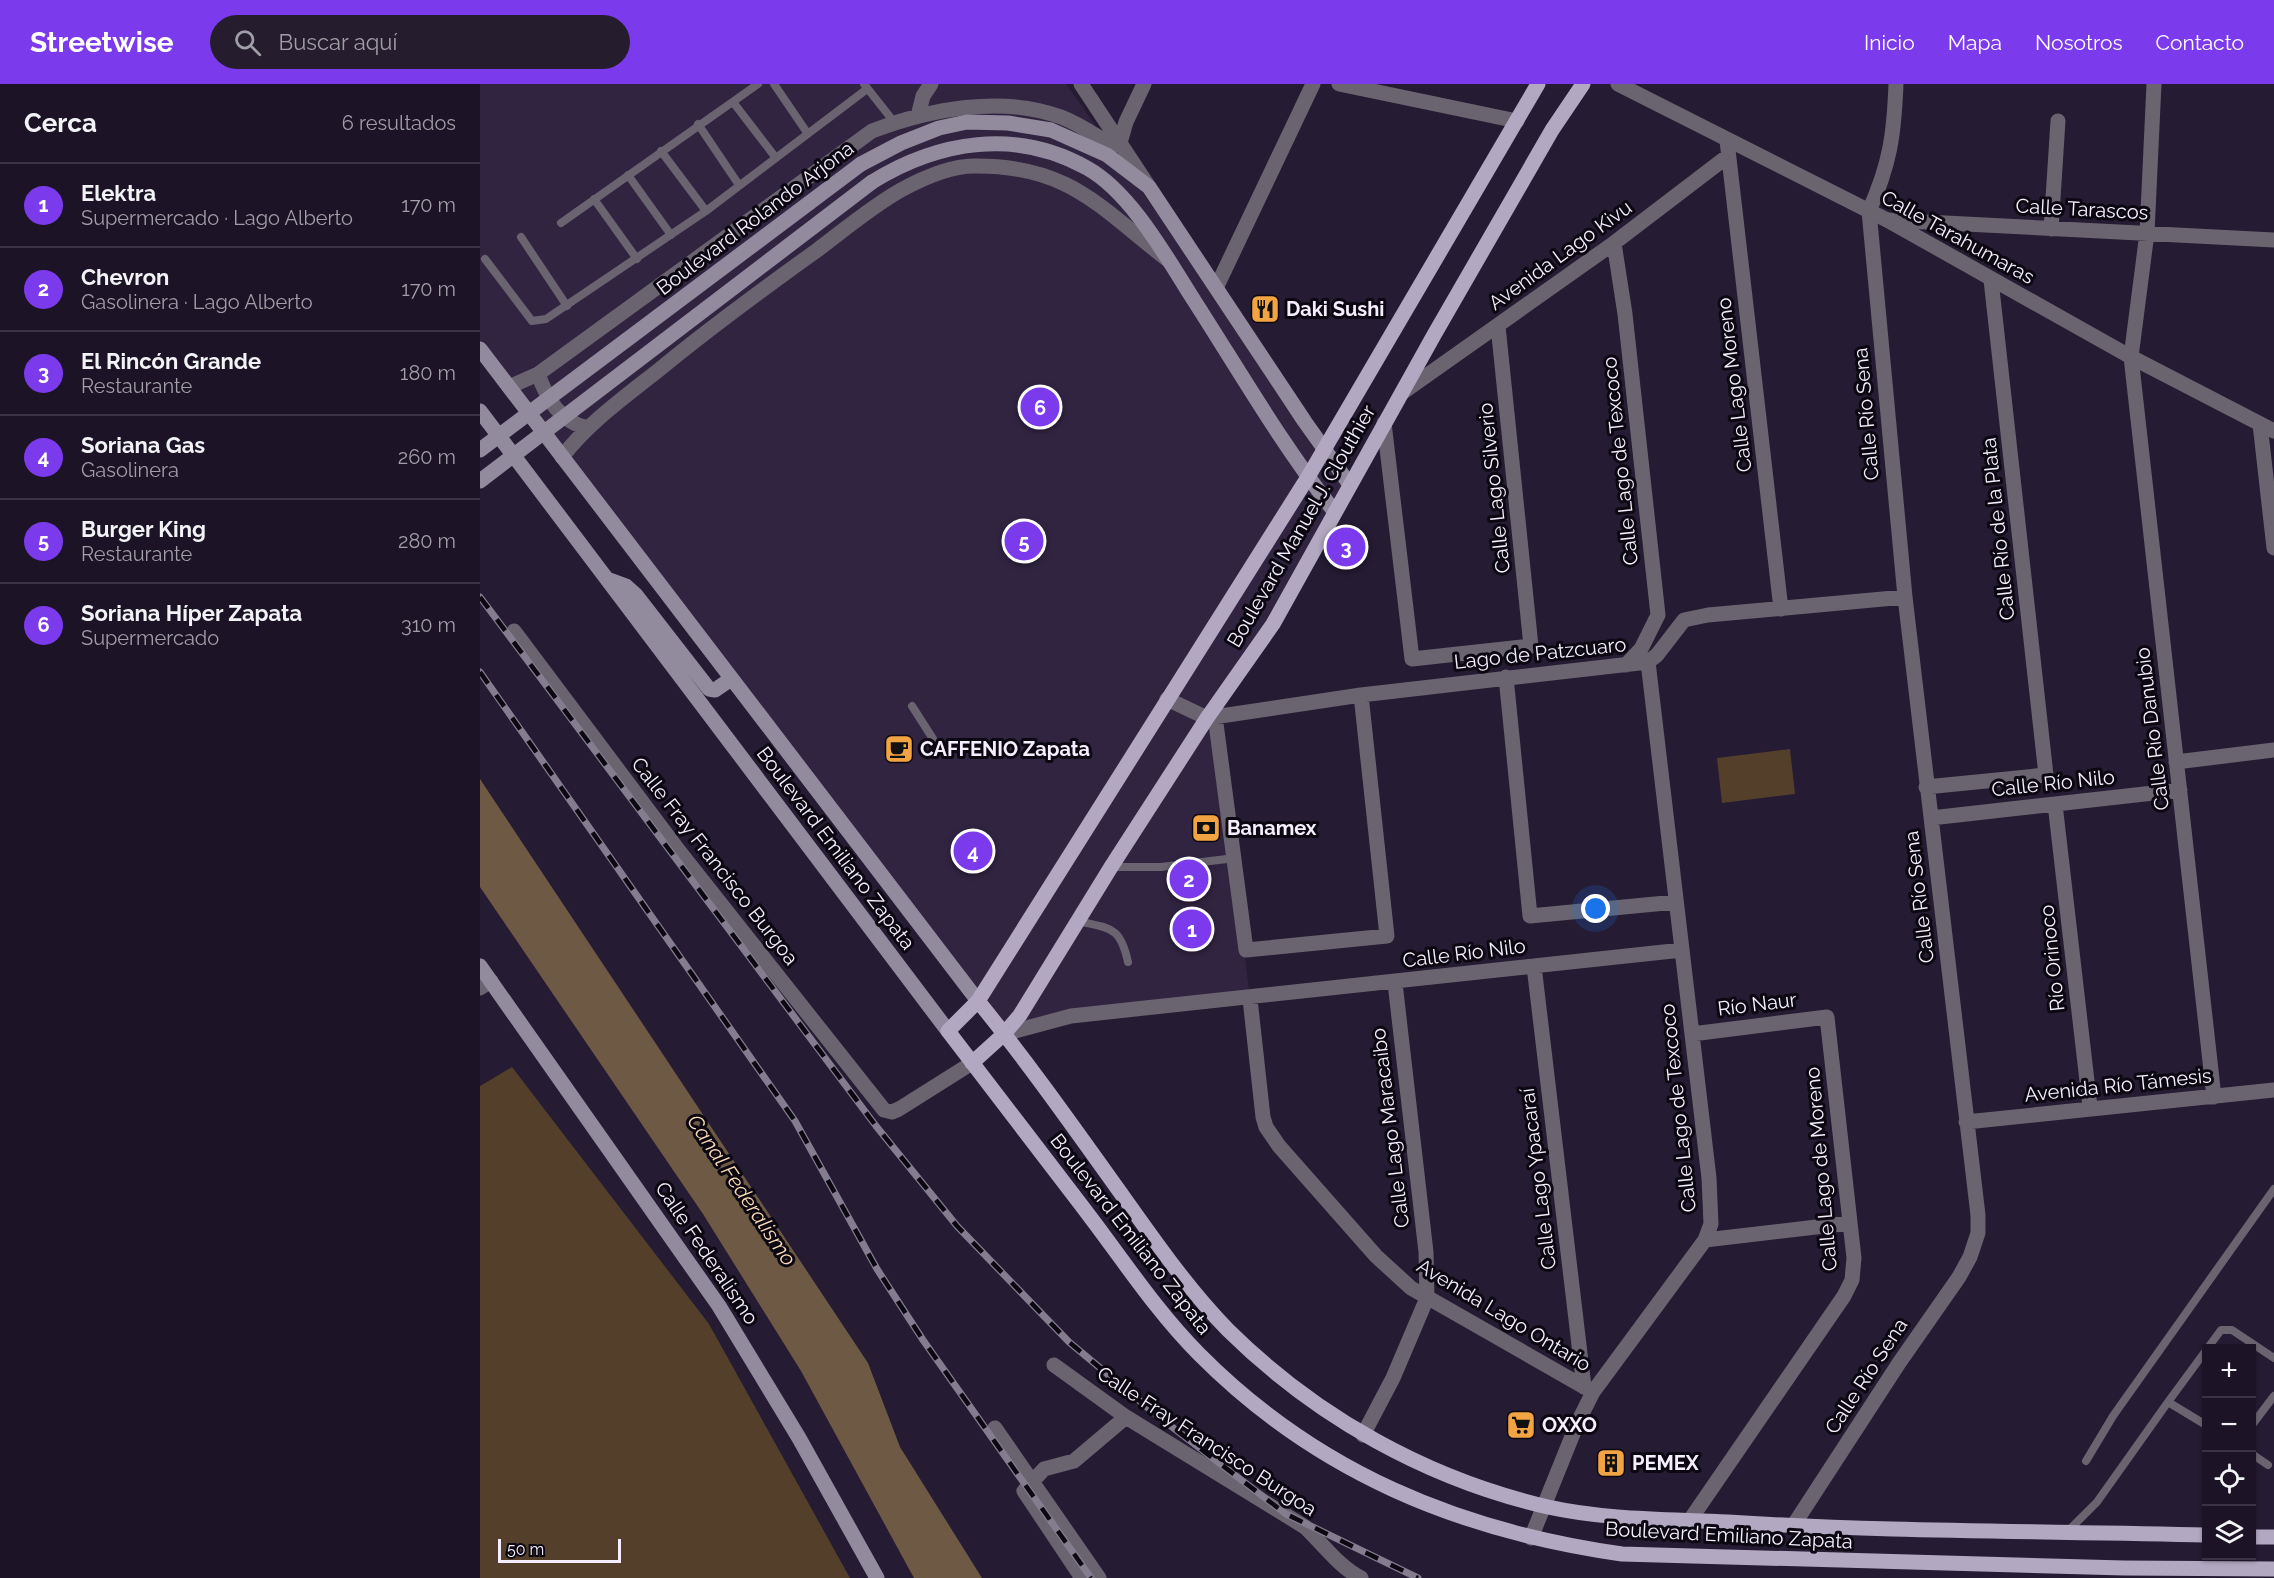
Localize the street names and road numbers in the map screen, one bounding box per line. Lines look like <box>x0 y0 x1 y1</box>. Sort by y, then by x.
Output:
street label: Boulevard Rolando Arjona <box>652 136 858 300</box>
street label: Calle Tarahumaras <box>1877 185 2039 289</box>
street label: Calle Tarascos <box>2015 194 2149 224</box>
street label: Avenida Lago Kivu <box>1484 195 1636 315</box>
street label: Calle Lago Moreno <box>1711 296 1757 474</box>
street label: Calle Río Sena <box>1848 347 1884 481</box>
street label: Calle Lago de Texcoco <box>1597 356 1643 566</box>
street label: Boulevard Manuel J. Clouthier <box>1222 401 1380 651</box>
street label: Calle Lago Silverio <box>1473 402 1515 574</box>
street label: Calle Río de la Plata <box>1976 436 2020 622</box>
street label: Lago de Patzcuaro <box>1453 632 1627 674</box>
street label: Calle Río Danubio <box>2130 646 2174 812</box>
street label: Boulevard Emiliano Zapata <box>752 742 920 954</box>
street label: Calle Fray Francisco Burgoa <box>626 752 804 970</box>
street label: Calle Río Nilo <box>1990 765 2116 801</box>
street label: Calle Río Sena <box>1899 829 1939 965</box>
street label: Río Orinoco <box>2034 903 2070 1012</box>
street label: Calle Río Nilo <box>1401 934 1527 972</box>
street label: Río Naur <box>1716 987 1798 1021</box>
street label: Calle Lago de Texcoco <box>1655 1003 1701 1213</box>
street label: Calle Lago Maracaibo <box>1366 1027 1414 1229</box>
street label: Avenida Río Támesis <box>2023 1063 2213 1107</box>
street label: Calle Lago de Moreno <box>1800 1066 1842 1272</box>
street label: Calle Lago Ypacaraí <box>1515 1086 1561 1271</box>
street label: Boulevard Emiliano Zapata <box>1045 1129 1217 1339</box>
street label: Calle Federalismo <box>650 1177 764 1329</box>
street label: Avenida Lago Ontario <box>1413 1254 1595 1376</box>
street label: Calle Río Sena <box>1820 1314 1912 1438</box>
street label: Calle Fray Francisco Burgoa <box>1093 1361 1321 1521</box>
street label: Boulevard Emiliano Zapata <box>1605 1517 1853 1553</box>

